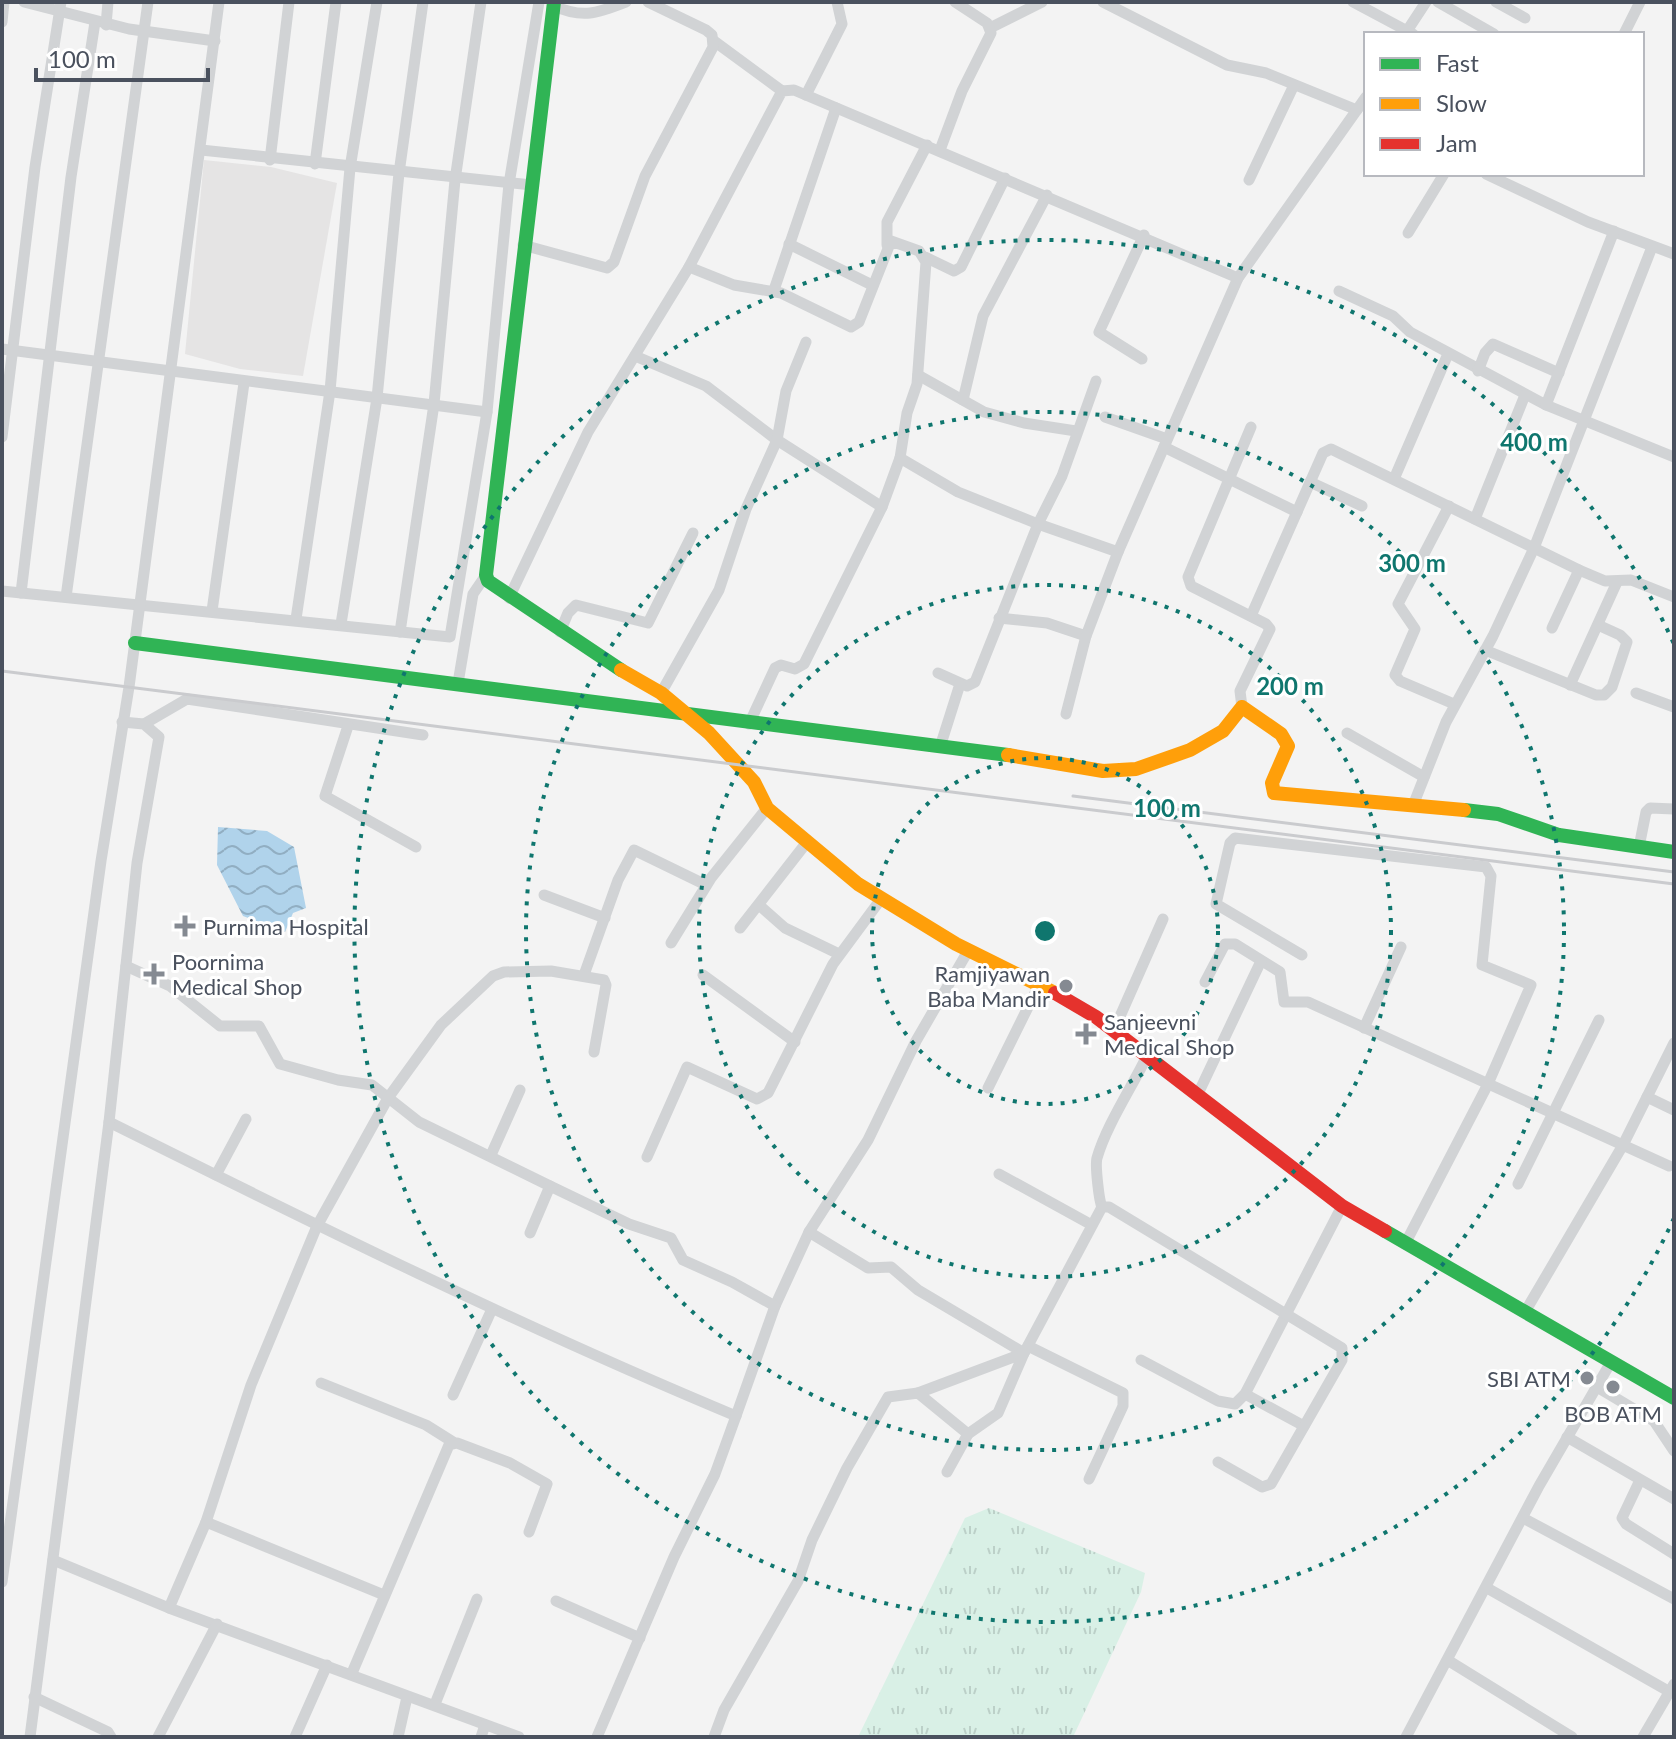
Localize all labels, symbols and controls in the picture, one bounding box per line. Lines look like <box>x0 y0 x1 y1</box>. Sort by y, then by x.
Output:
scale bar <box>36 32 208 82</box>
legend <box>1364 32 1644 176</box>
text: 100 m <box>48 44 116 73</box>
text: Fast <box>1436 48 1479 77</box>
text: Slow <box>1436 88 1487 117</box>
text: Jam <box>1436 128 1477 157</box>
text: 400 m <box>1500 427 1568 456</box>
text: 300 m <box>1378 548 1446 577</box>
text: 200 m <box>1256 671 1324 700</box>
text: 100 m <box>1133 793 1201 822</box>
place label: Purnima Hospital <box>203 913 369 940</box>
marker: Purnima Hospital <box>174 915 196 937</box>
centre of rings <box>1031 917 1059 945</box>
place label: Poornima Medical Shop <box>172 948 302 1000</box>
place label: Ramjiyawan Baba Mandir <box>927 960 1050 1012</box>
marker: Poornima Medical Shop <box>143 963 165 985</box>
marker: Ramjiyawan Baba Mandir <box>1057 977 1075 995</box>
place label: Sanjeevni Medical Shop <box>1104 1008 1234 1060</box>
marker: Sanjeevni Medical Shop <box>1075 1023 1097 1045</box>
place label: SBI ATM <box>1487 1365 1571 1392</box>
marker: SBI ATM <box>1578 1369 1596 1387</box>
marker: BOB ATM <box>1604 1378 1622 1396</box>
place label: BOB ATM <box>1564 1400 1662 1427</box>

